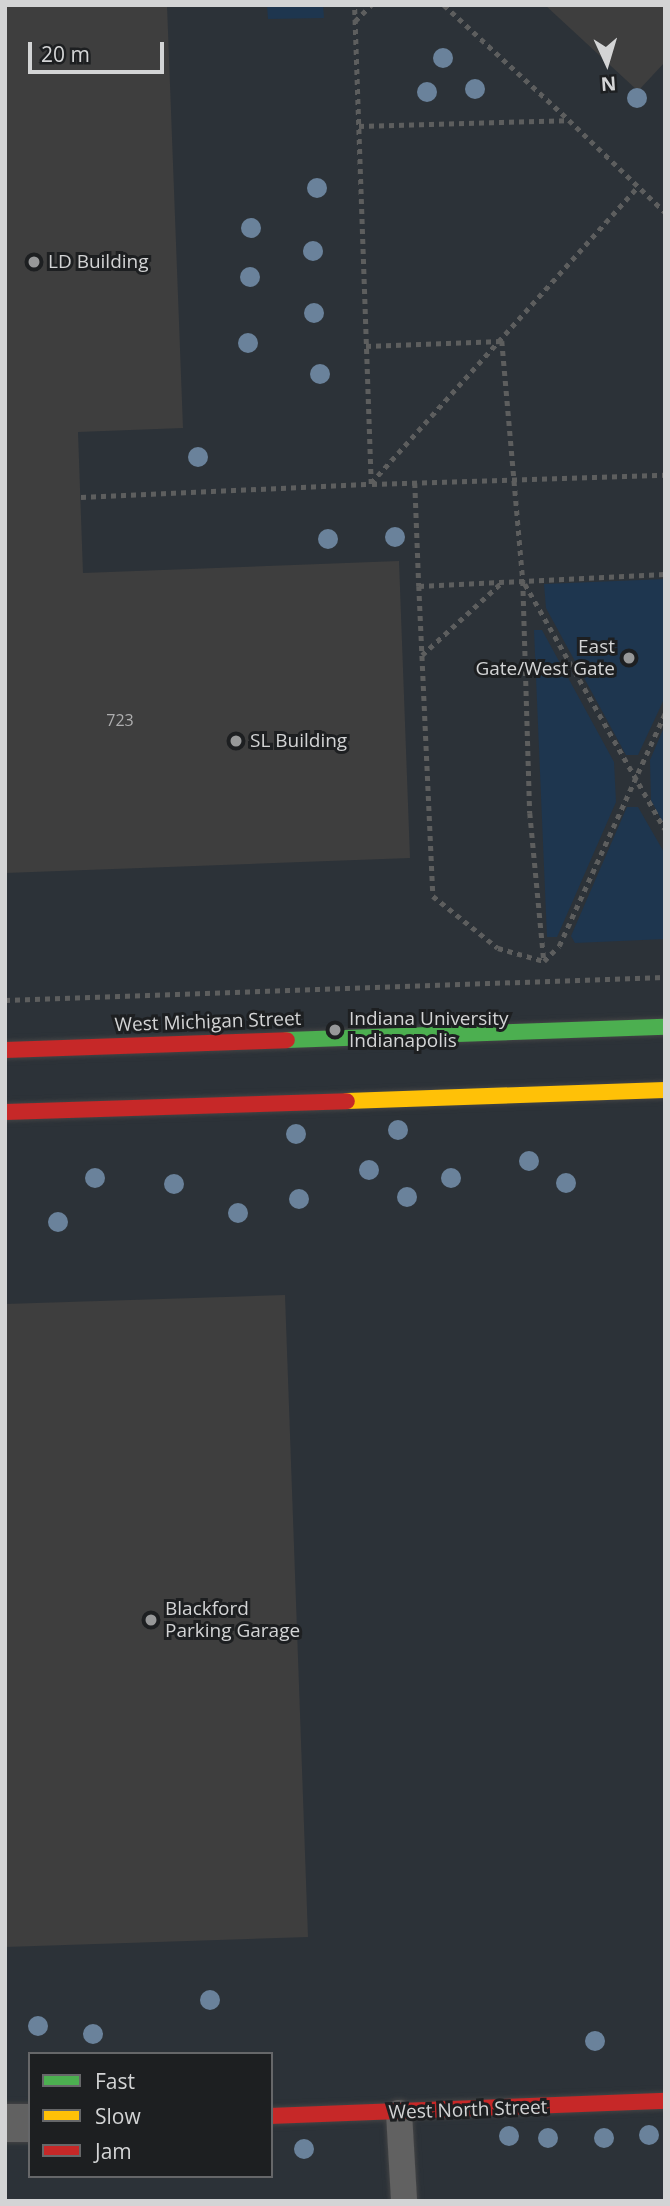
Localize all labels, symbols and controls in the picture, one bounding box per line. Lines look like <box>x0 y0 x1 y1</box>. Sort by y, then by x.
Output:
scale bar <box>32 28 168 72</box>
north arrow <box>572 28 642 98</box>
text: 20 m <box>41 40 90 68</box>
text: N <box>600 70 617 97</box>
place label: LD Building <box>48 251 149 273</box>
marker: LD Building <box>26 254 42 270</box>
place label: East Gate/West Gate <box>475 636 615 680</box>
marker: East Gate/West Gate <box>621 650 637 666</box>
house number: 723 <box>106 710 134 730</box>
place label: SL Building <box>250 730 347 752</box>
marker: SL Building <box>228 733 244 749</box>
street label: West Michigan Street <box>114 1007 302 1037</box>
place label: Indiana University Indianapolis <box>349 1008 508 1052</box>
marker: Indiana University Indianapolis <box>327 1022 343 1038</box>
place label: Blackford Parking Garage <box>165 1598 300 1642</box>
marker: Blackford Parking Garage <box>143 1612 159 1628</box>
legend <box>28 2052 273 2178</box>
text: Fast <box>95 2067 135 2095</box>
street label: West North Street <box>388 2096 548 2124</box>
text: Slow <box>95 2102 141 2130</box>
text: Jam <box>95 2137 132 2165</box>

